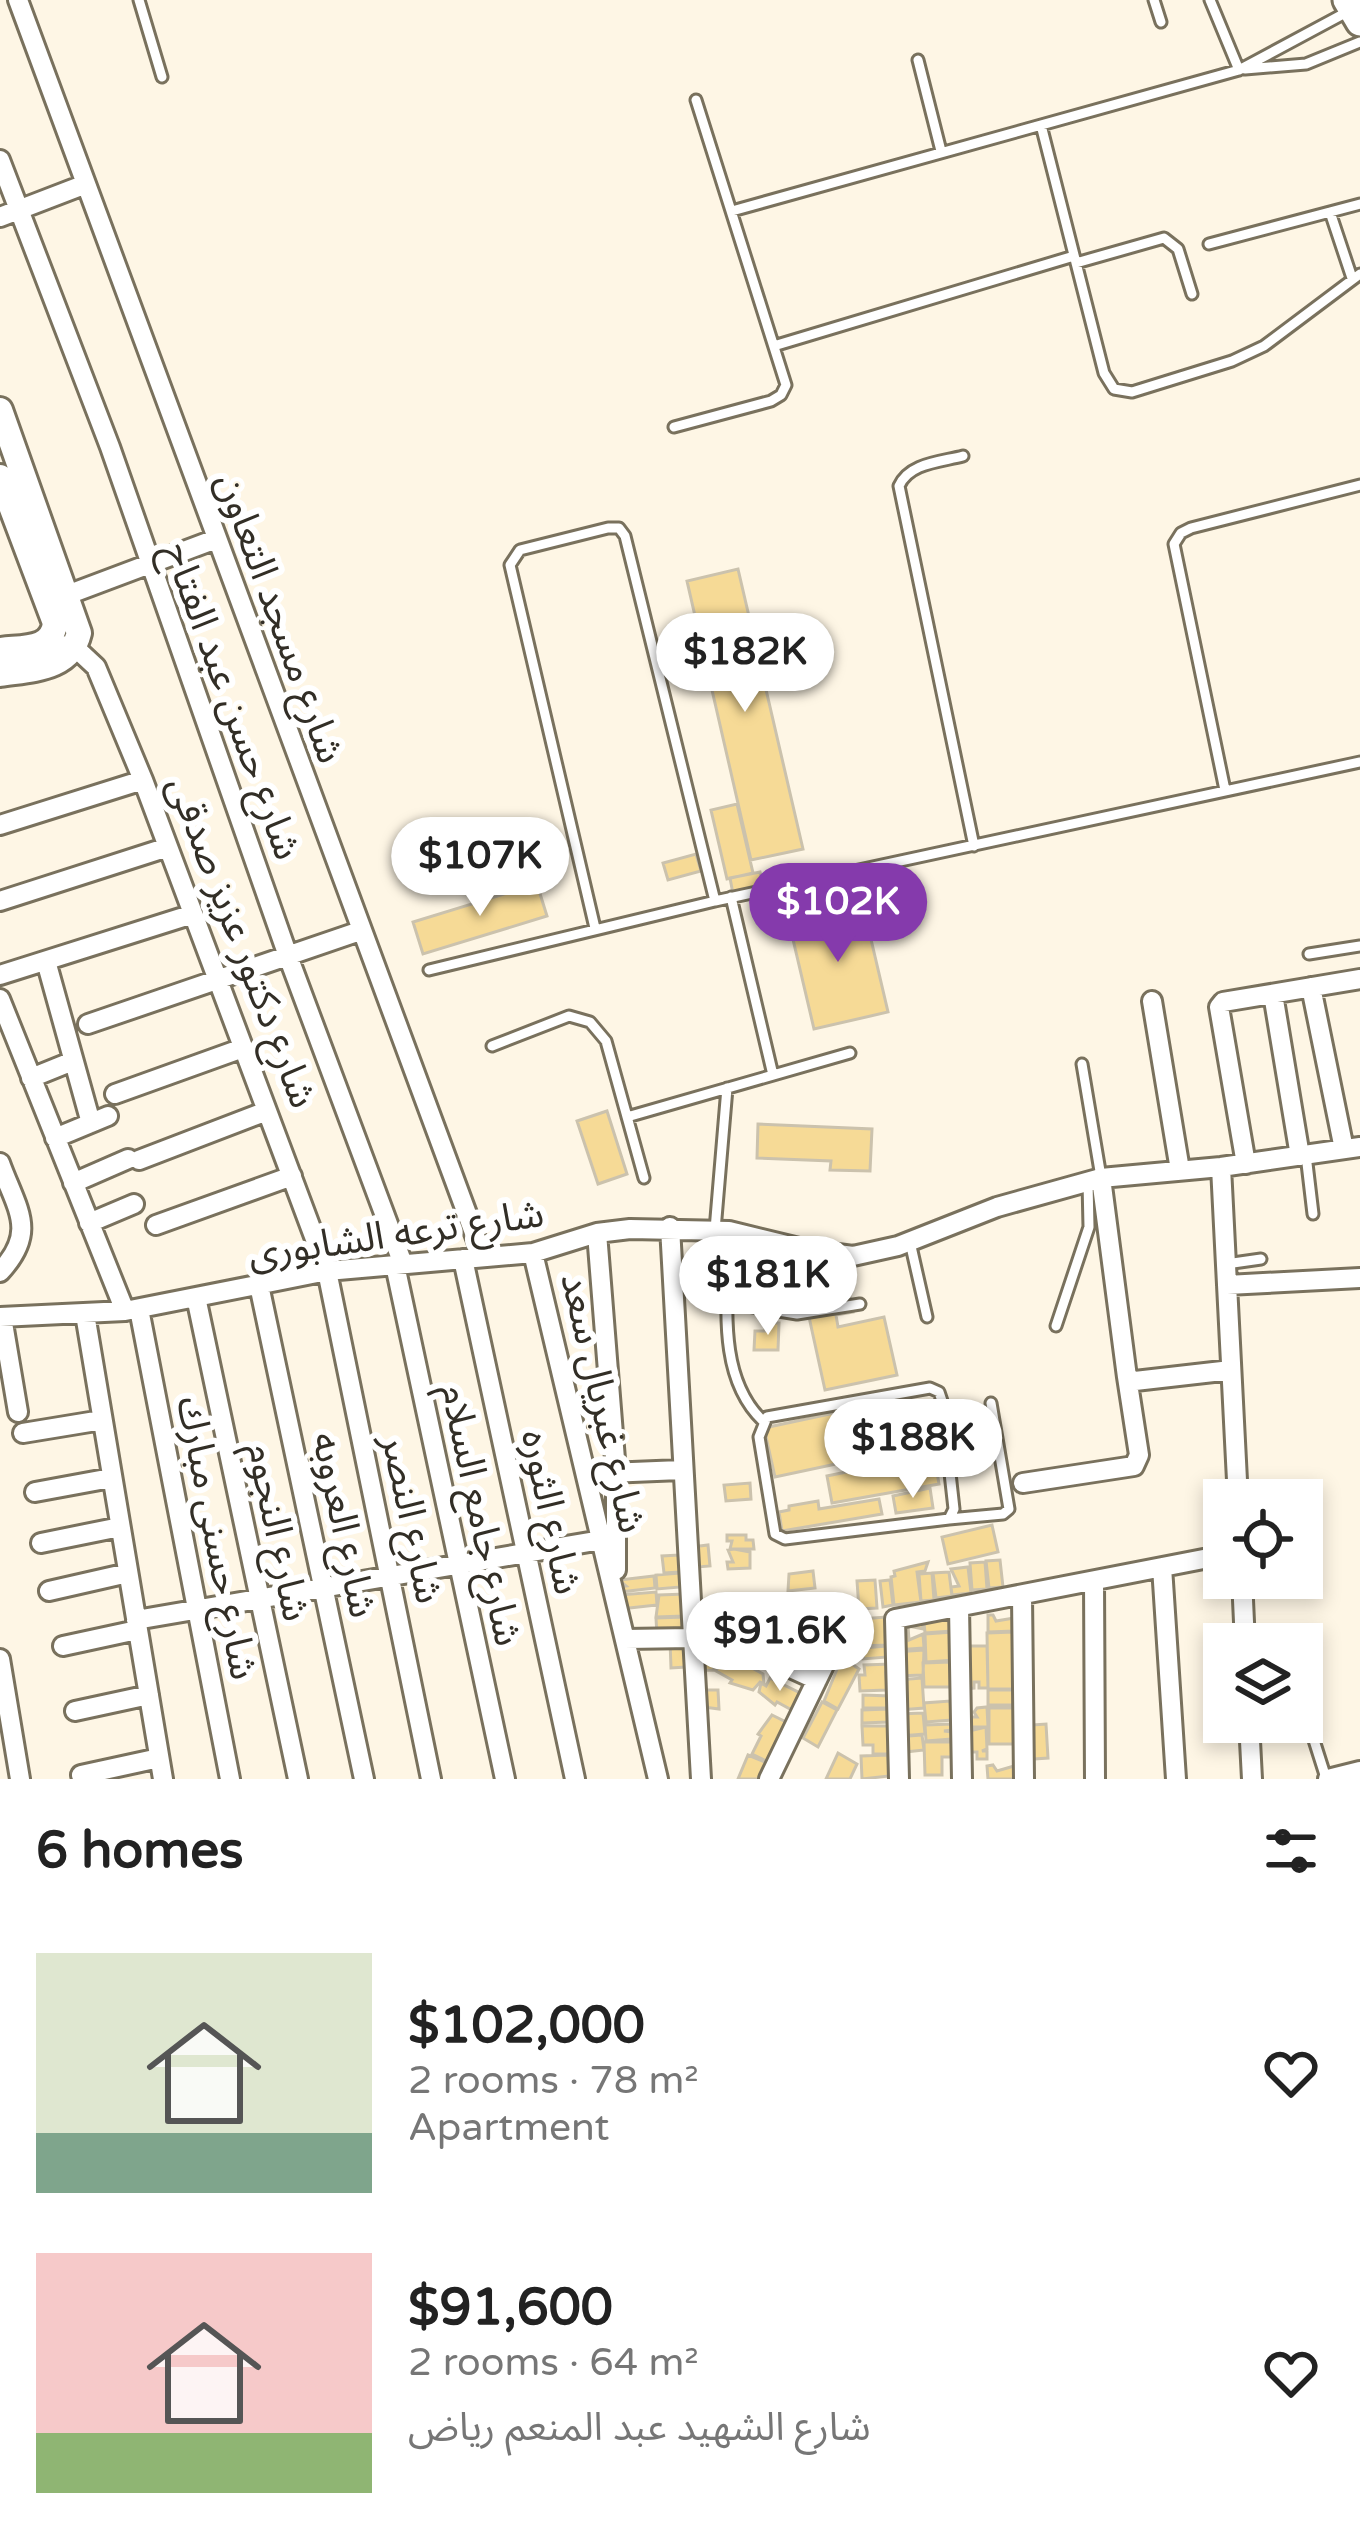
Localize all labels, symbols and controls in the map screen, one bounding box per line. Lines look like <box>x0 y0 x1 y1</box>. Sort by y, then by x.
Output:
street label: شارع مسجد التعاون <box>202 467 354 771</box>
street label: شارع حسن عبد الفتاح <box>149 536 311 867</box>
pin: $182K <box>661 613 829 715</box>
text: $182K <box>683 628 807 675</box>
street label: شارع دكتور عزيز صدقى <box>153 770 327 1116</box>
pin: $107K <box>396 817 564 919</box>
text: $107K <box>418 832 542 879</box>
pin: $102K <box>754 863 922 965</box>
text: $102K <box>776 878 900 925</box>
street label: شارع ترعه الشابورى <box>245 1190 547 1282</box>
pin: $181K <box>684 1236 852 1338</box>
text: $181K <box>706 1251 830 1298</box>
street label: شارع غبريال سعد <box>546 1268 656 1538</box>
street label: شارع جامع السلام <box>425 1380 532 1651</box>
street label: شارع حسنى مبارك <box>163 1392 267 1684</box>
pin: $188K <box>829 1399 997 1501</box>
text: $188K <box>851 1414 975 1461</box>
street label: شارع الثوره <box>507 1425 591 1599</box>
street label: شارع العروبه <box>298 1428 387 1623</box>
street label: شارع النصر <box>367 1429 453 1609</box>
street label: شارع النجوم <box>231 1439 320 1626</box>
map controls <box>1203 1479 1323 1743</box>
button: locate <box>1203 1479 1323 1599</box>
pin: $91.6K <box>682 1592 878 1694</box>
text: $91.6K <box>713 1607 847 1654</box>
button: layers <box>1203 1623 1323 1743</box>
icon: filters <box>1258 1818 1324 1884</box>
text: 6 homes <box>36 1820 244 1882</box>
text: $102,000 <box>408 1995 645 2057</box>
icon: home <box>132 2001 276 2145</box>
icon: heart <box>1258 2040 1324 2106</box>
text: 2 rooms · 78 m² <box>408 2057 699 2104</box>
text: Apartment <box>408 2104 609 2151</box>
text: $91,600 <box>408 2277 613 2339</box>
icon: home <box>132 2301 276 2445</box>
text: 2 rooms · 64 m² <box>408 2339 699 2386</box>
icon: heart <box>1258 2340 1324 2406</box>
text: شارع الشهيد عبد المنعم رياض <box>408 2404 871 2451</box>

